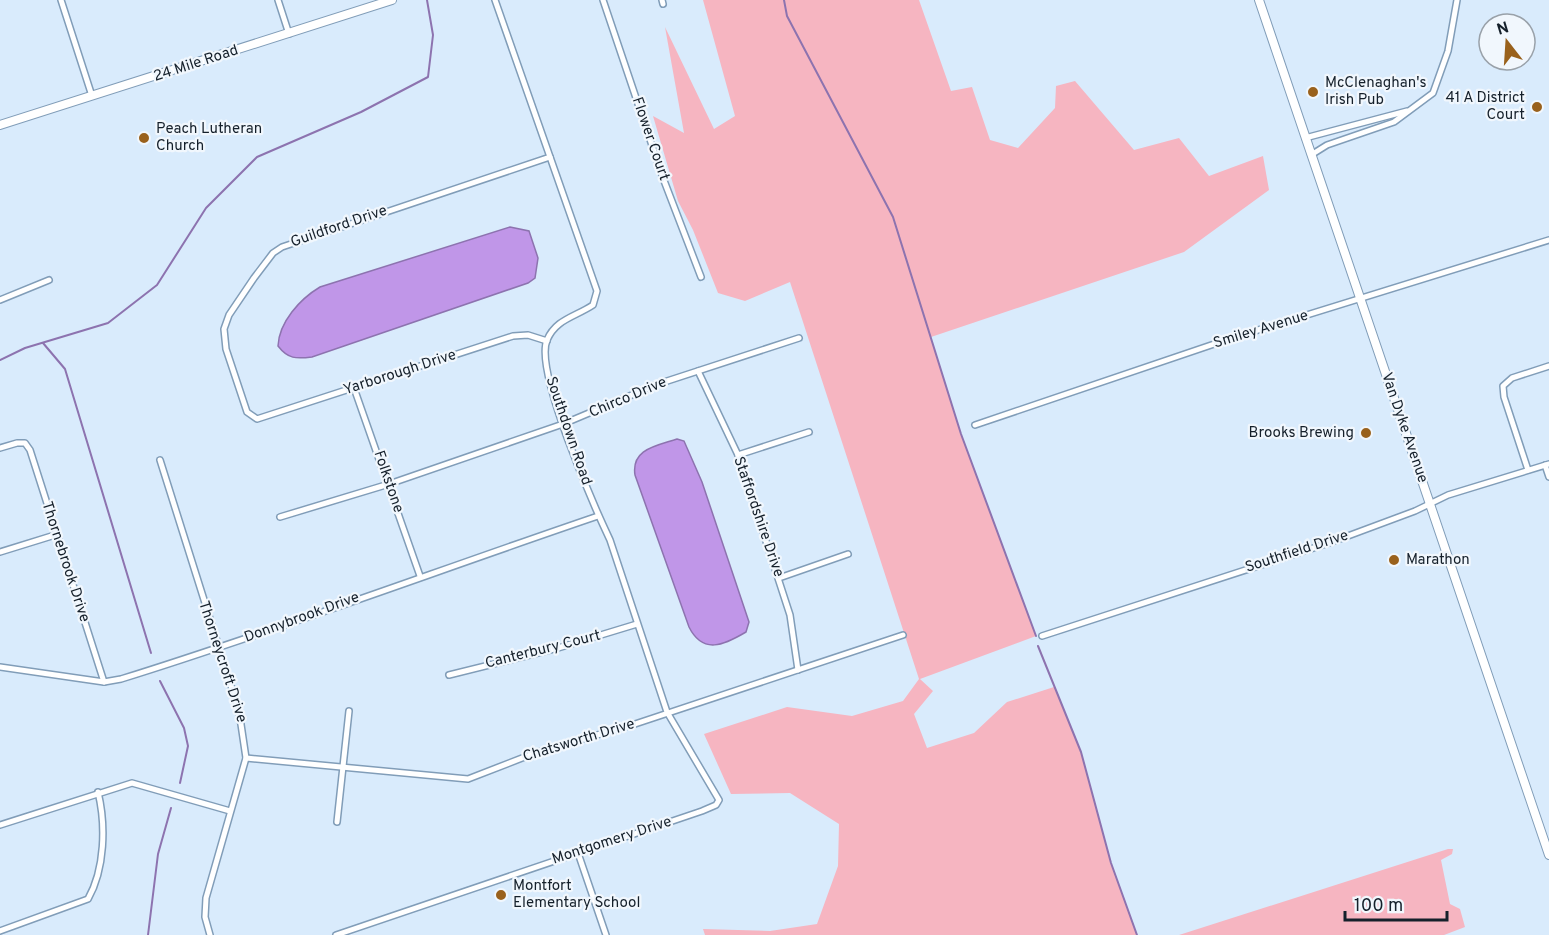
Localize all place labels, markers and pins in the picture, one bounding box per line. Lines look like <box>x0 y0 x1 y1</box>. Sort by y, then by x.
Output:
place label: McClenaghan's Irish Pub <box>1325 74 1427 110</box>
marker: McClenaghan's Irish Pub <box>1306 85 1320 99</box>
place label: 41 A District Court <box>1445 89 1525 125</box>
marker: 41 A District Court <box>1530 100 1544 114</box>
place label: Peach Lutheran Church <box>156 120 262 156</box>
marker: Peach Lutheran Church <box>137 131 151 145</box>
place label: Brooks Brewing <box>1249 424 1354 443</box>
marker: Brooks Brewing <box>1359 426 1373 440</box>
place label: Marathon <box>1406 551 1470 570</box>
marker: Marathon <box>1387 553 1401 567</box>
place label: Montfort Elementary School <box>513 877 640 913</box>
marker: Montfort Elementary School <box>494 888 508 902</box>

